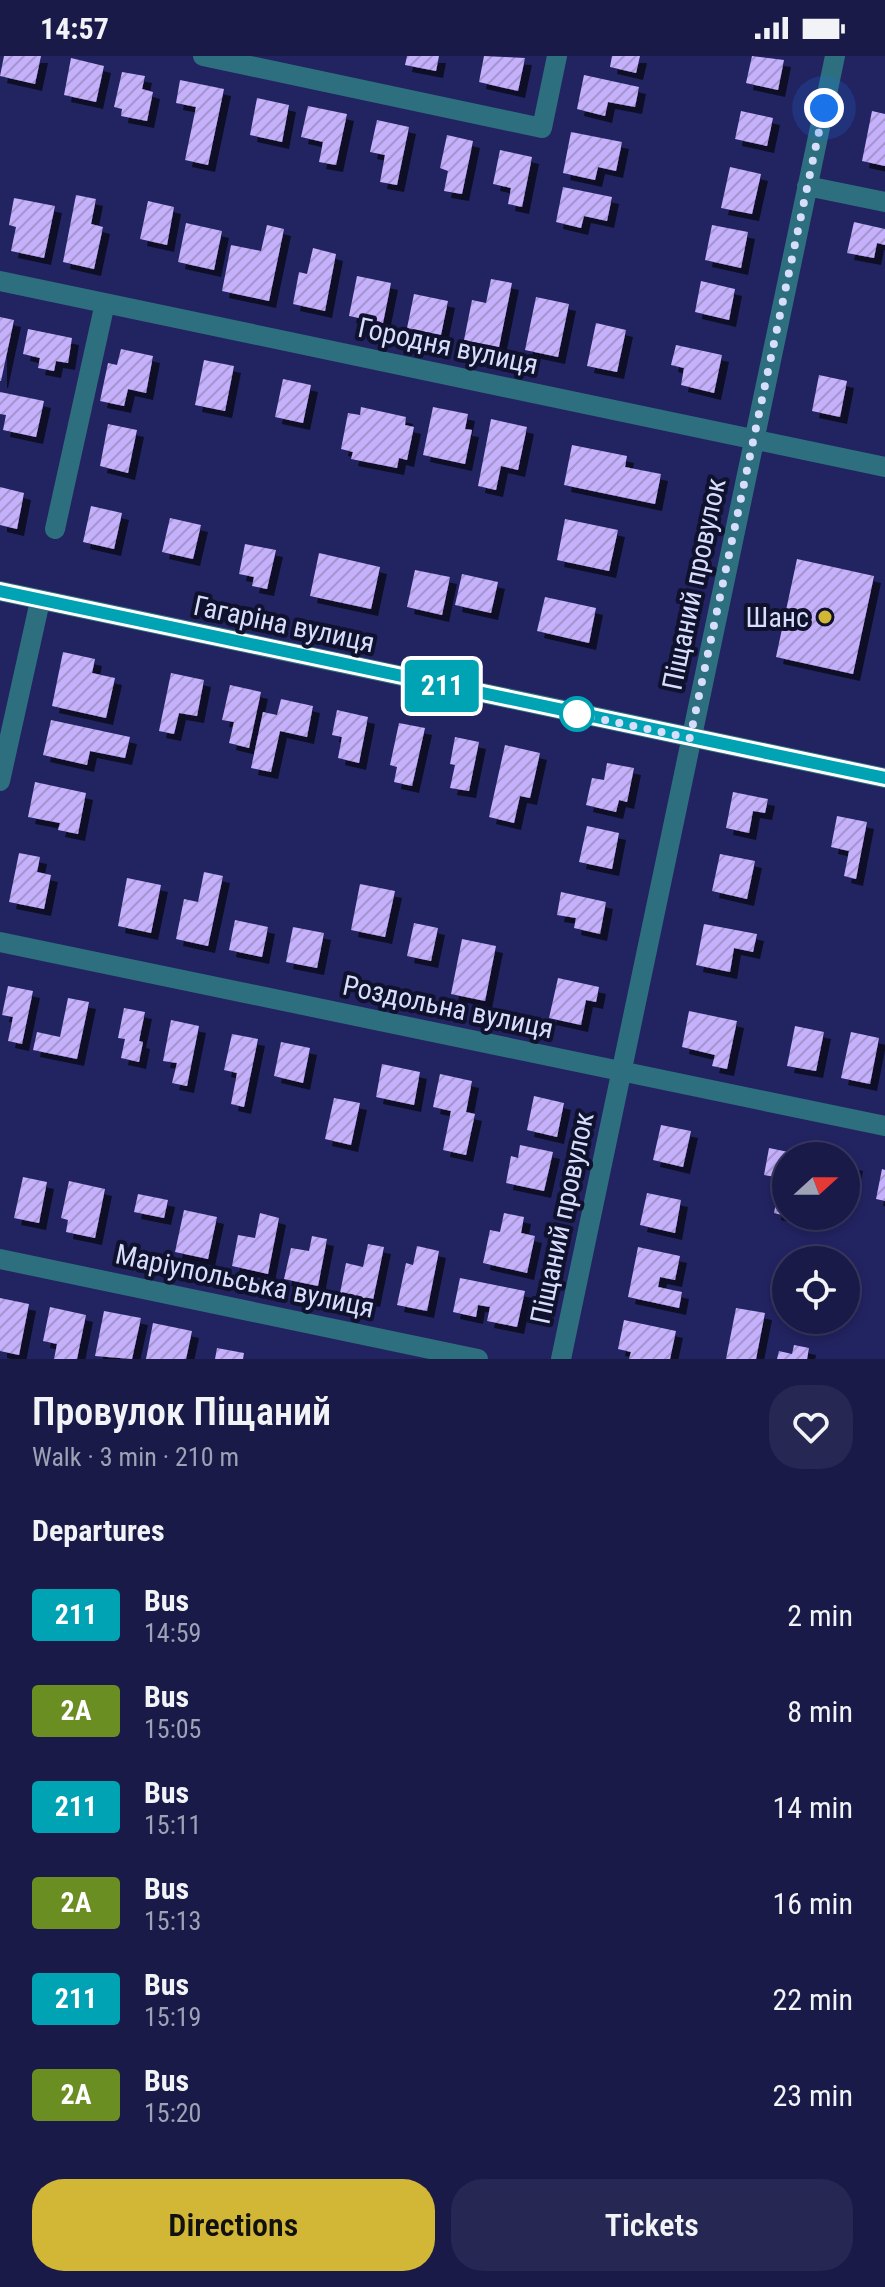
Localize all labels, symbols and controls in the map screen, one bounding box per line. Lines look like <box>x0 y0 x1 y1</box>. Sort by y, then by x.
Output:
text: 14:57 <box>40 11 109 46</box>
your location <box>804 88 844 128</box>
street label: Городня вулиця <box>355 311 541 381</box>
street label: Піщаний провулок <box>655 475 733 693</box>
street label: Гагаріна вулиця <box>190 589 378 659</box>
place label: Шанс <box>746 601 809 634</box>
marker: Шанс <box>816 608 834 626</box>
line badge: 211 <box>396 660 488 712</box>
text: 211 <box>421 669 463 702</box>
unlabelled marker <box>560 697 594 731</box>
street label: Роздольна вулиця <box>340 969 556 1045</box>
street label: Піщаний провулок <box>523 1109 601 1327</box>
north arrow <box>772 1142 860 1230</box>
map controls <box>772 1142 860 1334</box>
street label: Маріупольська вулиця <box>113 1237 377 1325</box>
button: locate <box>772 1246 860 1334</box>
button: heart <box>769 1385 853 1469</box>
text: Провулок Піщаний <box>32 1390 331 1434</box>
text: Walk · 3 min · 210 m <box>32 1442 239 1472</box>
text: Departures <box>32 1513 165 1548</box>
text: Bus <box>144 1583 189 1618</box>
text: 211 <box>55 1598 97 1631</box>
text: 2 min <box>787 1598 853 1633</box>
text: 14:59 <box>144 1618 201 1648</box>
text: Bus <box>144 1679 189 1714</box>
text: 2А <box>61 1694 91 1727</box>
text: 8 min <box>787 1694 853 1729</box>
text: 15:05 <box>144 1714 201 1744</box>
text: Bus <box>144 1775 189 1810</box>
text: 211 <box>55 1790 97 1823</box>
text: 14 min <box>772 1790 853 1825</box>
text: 15:11 <box>144 1810 201 1840</box>
text: Bus <box>144 1871 189 1906</box>
text: 2А <box>61 1886 91 1919</box>
text: 16 min <box>772 1886 853 1921</box>
text: 15:13 <box>144 1906 201 1936</box>
text: Bus <box>144 1967 189 2002</box>
text: 211 <box>55 1982 97 2015</box>
text: 22 min <box>772 1982 853 2017</box>
text: 15:19 <box>144 2002 201 2032</box>
text: Bus <box>144 2063 189 2098</box>
text: 2А <box>61 2078 91 2111</box>
text: 23 min <box>772 2078 853 2113</box>
text: 15:20 <box>144 2098 201 2128</box>
button: Directions <box>32 2179 435 2271</box>
button: Tickets <box>451 2179 853 2271</box>

